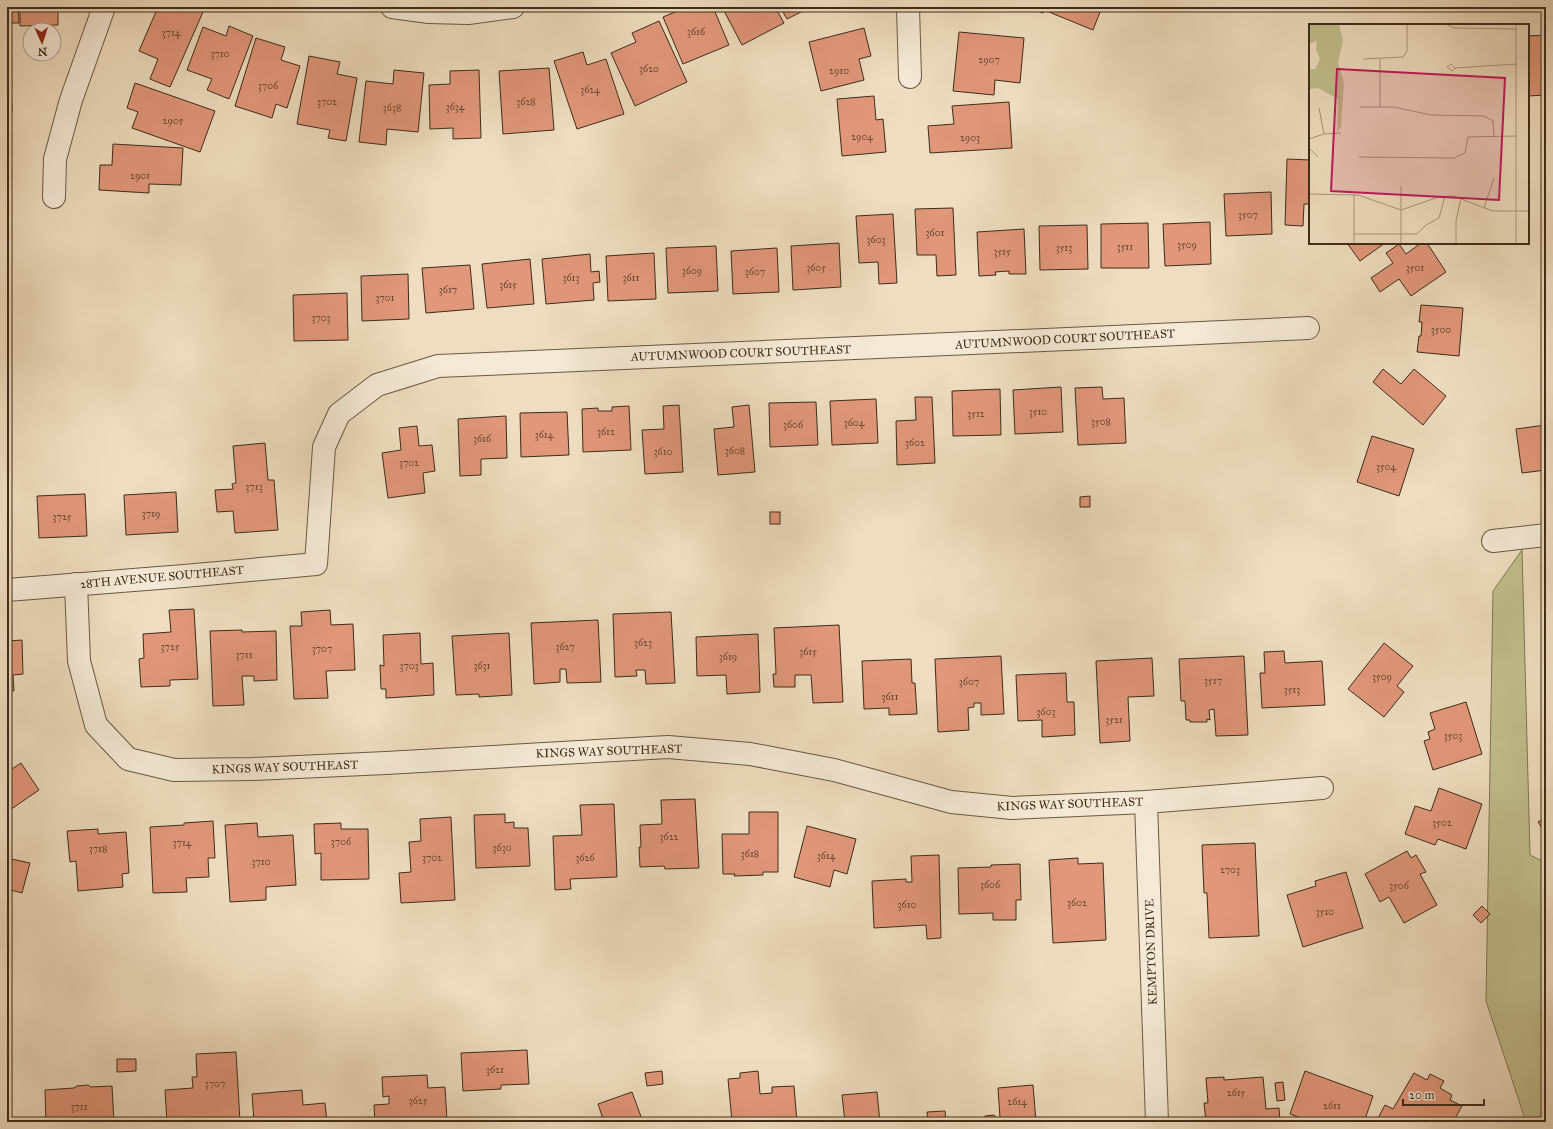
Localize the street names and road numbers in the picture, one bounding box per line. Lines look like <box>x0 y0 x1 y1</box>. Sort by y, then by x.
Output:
street label: AUTUMNWOOD COURT SOUTHEAST <box>954 326 1175 352</box>
street label: AUTUMNWOOD COURT SOUTHEAST <box>630 342 851 364</box>
street label: 28TH AVENUE SOUTHEAST <box>80 563 244 591</box>
street label: KINGS WAY SOUTHEAST <box>535 741 683 761</box>
street label: KINGS WAY SOUTHEAST <box>211 757 359 777</box>
street label: KINGS WAY SOUTHEAST <box>996 794 1144 814</box>
street label: KEMPTON DRIVE <box>1142 898 1160 1005</box>

